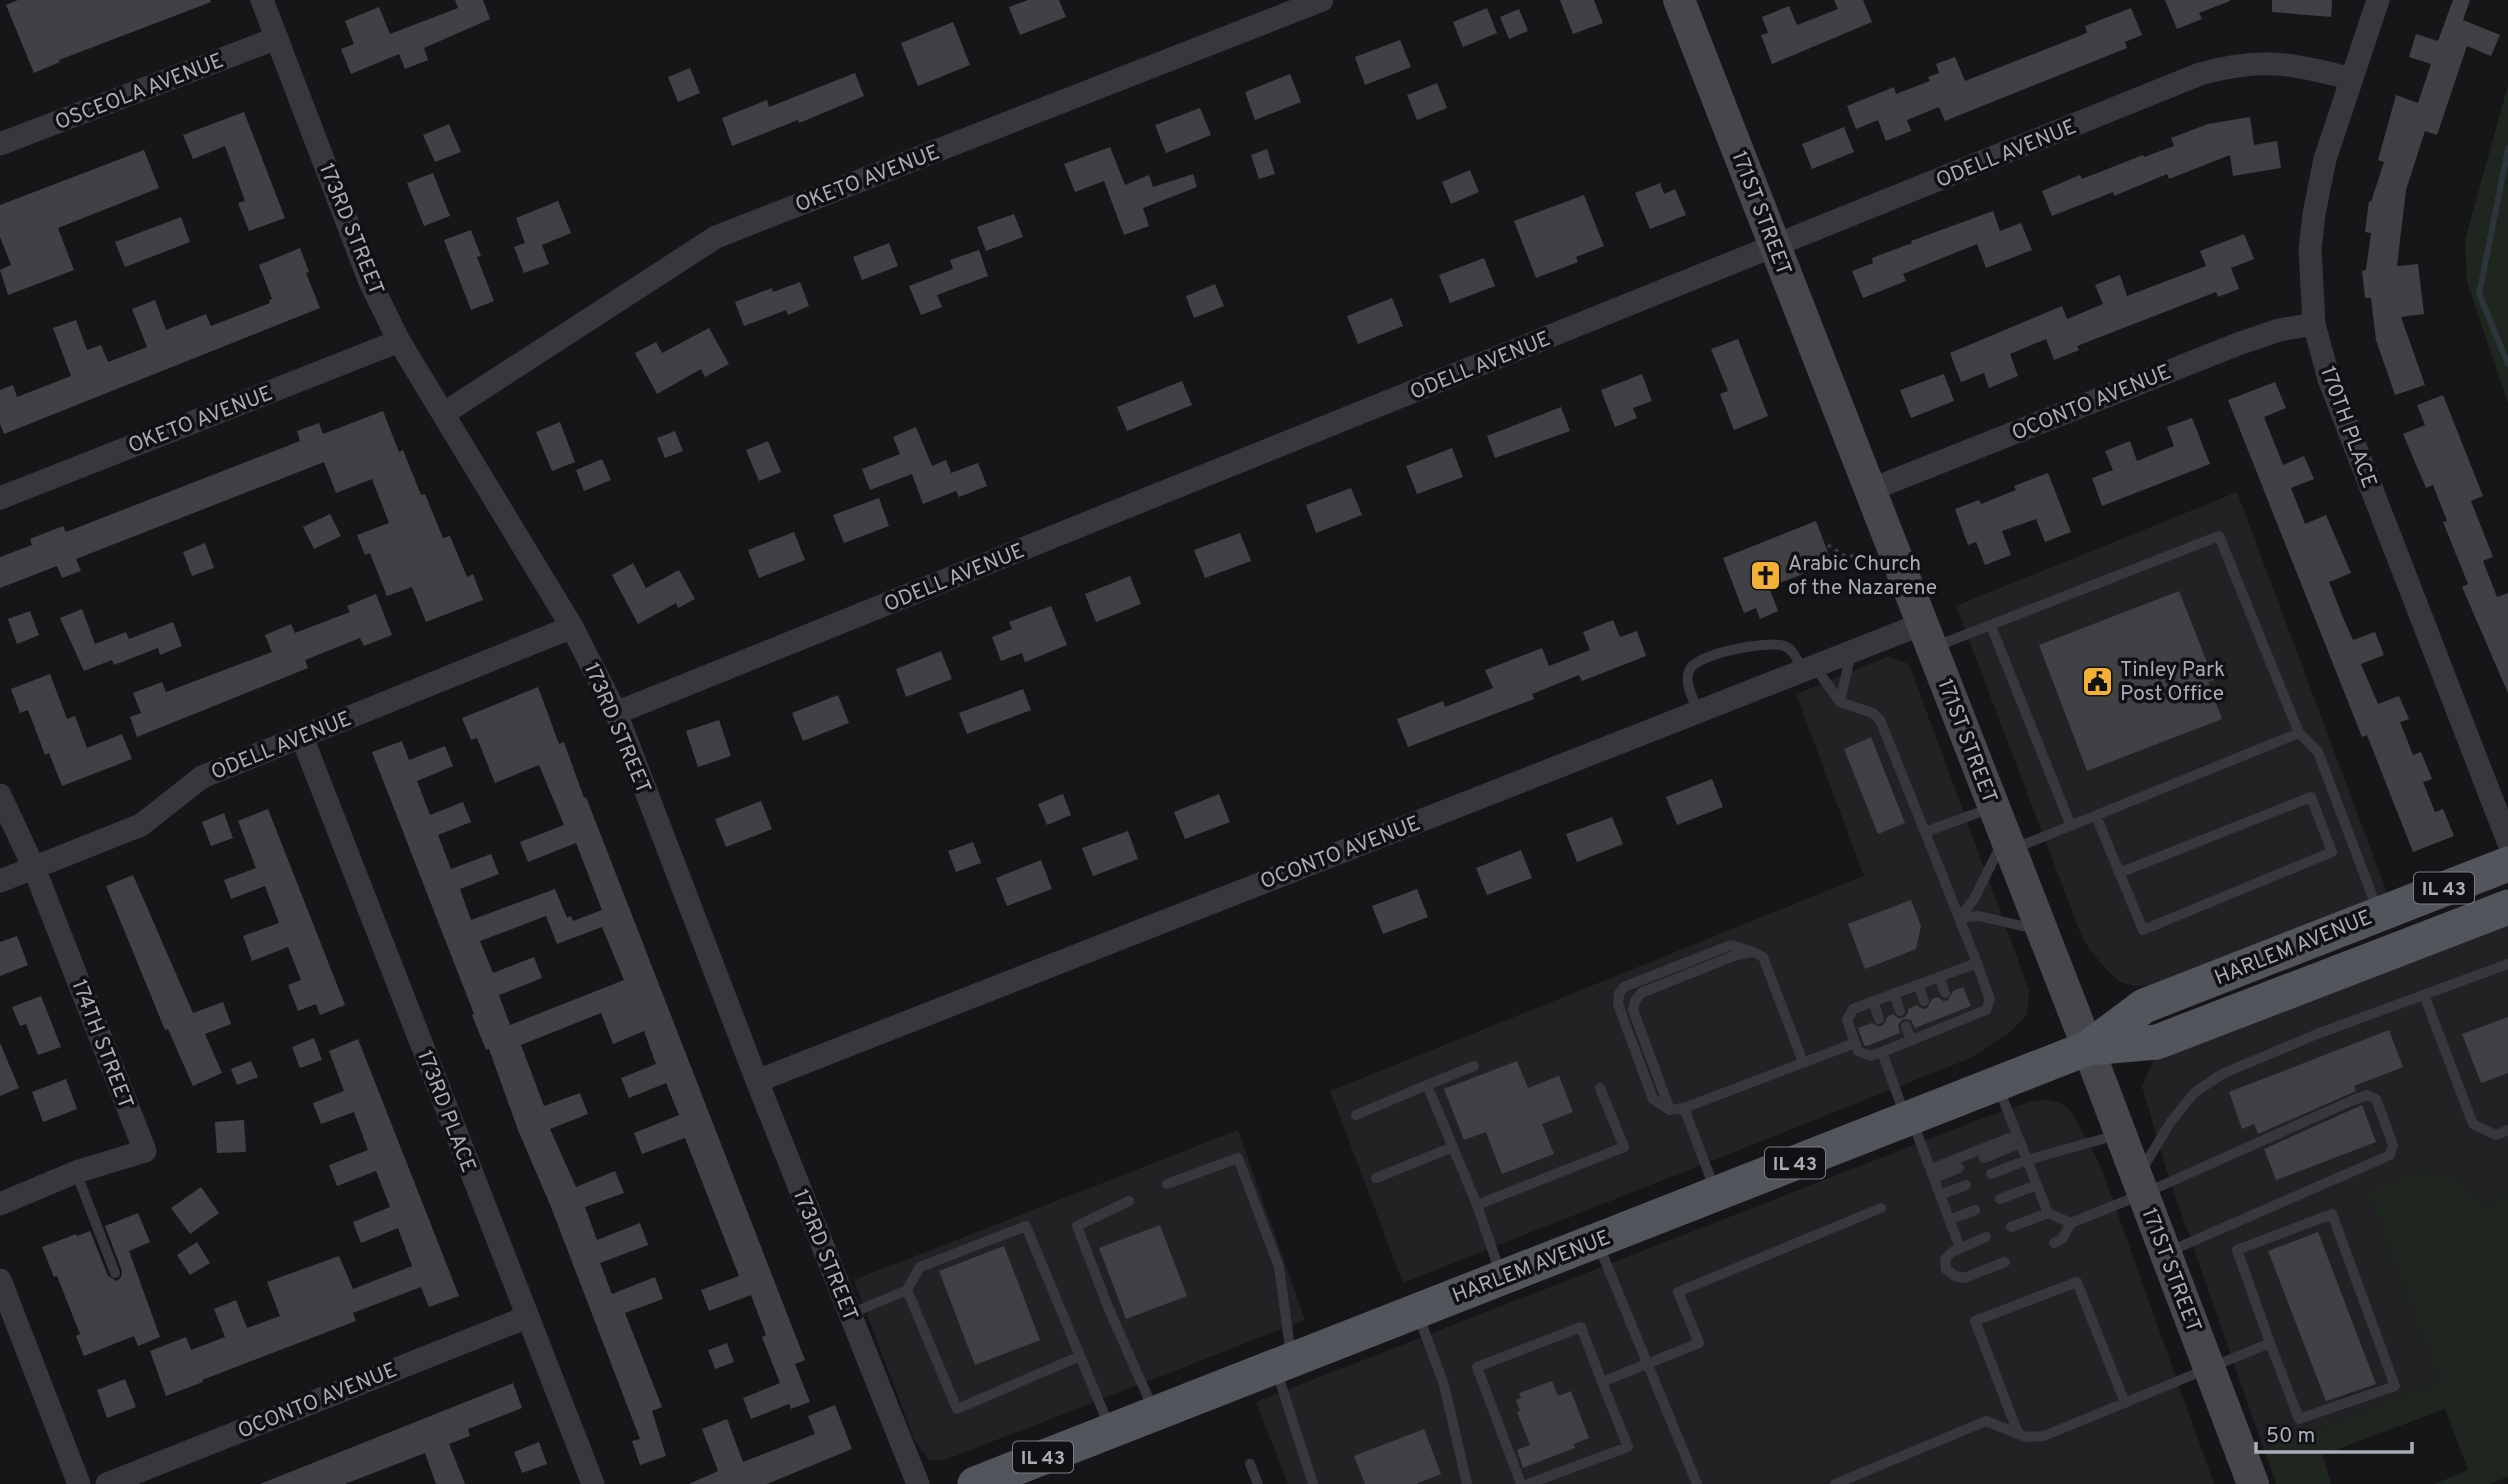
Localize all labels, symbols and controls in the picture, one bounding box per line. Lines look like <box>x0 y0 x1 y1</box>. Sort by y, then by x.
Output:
street label: OSCEOLA AVENUE <box>51 48 228 137</box>
street label: ODELL AVENUE <box>1932 114 2081 195</box>
street label: OKETO AVENUE <box>792 139 943 219</box>
street label: 171ST STREET <box>1725 148 1797 280</box>
street label: 173RD STREET <box>312 160 389 299</box>
street label: ODELL AVENUE <box>1406 326 1555 407</box>
street label: OCONTO AVENUE <box>2008 359 2175 448</box>
street label: 170TH PLACE <box>2313 363 2382 492</box>
street label: OKETO AVENUE <box>125 380 276 460</box>
street label: ODELL AVENUE <box>880 538 1029 619</box>
place label: Arabic Church of the Nazarene <box>1788 551 1937 602</box>
church icon: Arabic Church of the Nazarene <box>1748 558 1782 592</box>
place label: Tinley Park Post Office <box>2120 657 2225 708</box>
street label: 173RD STREET <box>577 659 656 798</box>
public building icon: Tinley Park Post Office <box>2080 664 2114 698</box>
street label: 171ST STREET <box>1931 676 2003 808</box>
street label: ODELL AVENUE <box>207 706 356 787</box>
street label: OCONTO AVENUE <box>1257 810 1424 896</box>
road number: IL 43 <box>2414 873 2474 904</box>
street label: HARLEM AVENUE <box>2211 905 2376 992</box>
street label: 174TH STREET <box>65 976 139 1113</box>
street label: 173RD PLACE <box>410 1047 481 1177</box>
road number: IL 43 <box>1765 1148 1825 1178</box>
street label: 173RD STREET <box>786 1186 863 1325</box>
street label: 171ST STREET <box>2135 1205 2207 1337</box>
street label: HARLEM AVENUE <box>1449 1225 1614 1310</box>
street label: OCONTO AVENUE <box>234 1357 401 1446</box>
scale bar <box>2256 1410 2412 1454</box>
text: 50 m <box>2266 1423 2315 1450</box>
road number: IL 43 <box>1013 1442 1073 1472</box>

